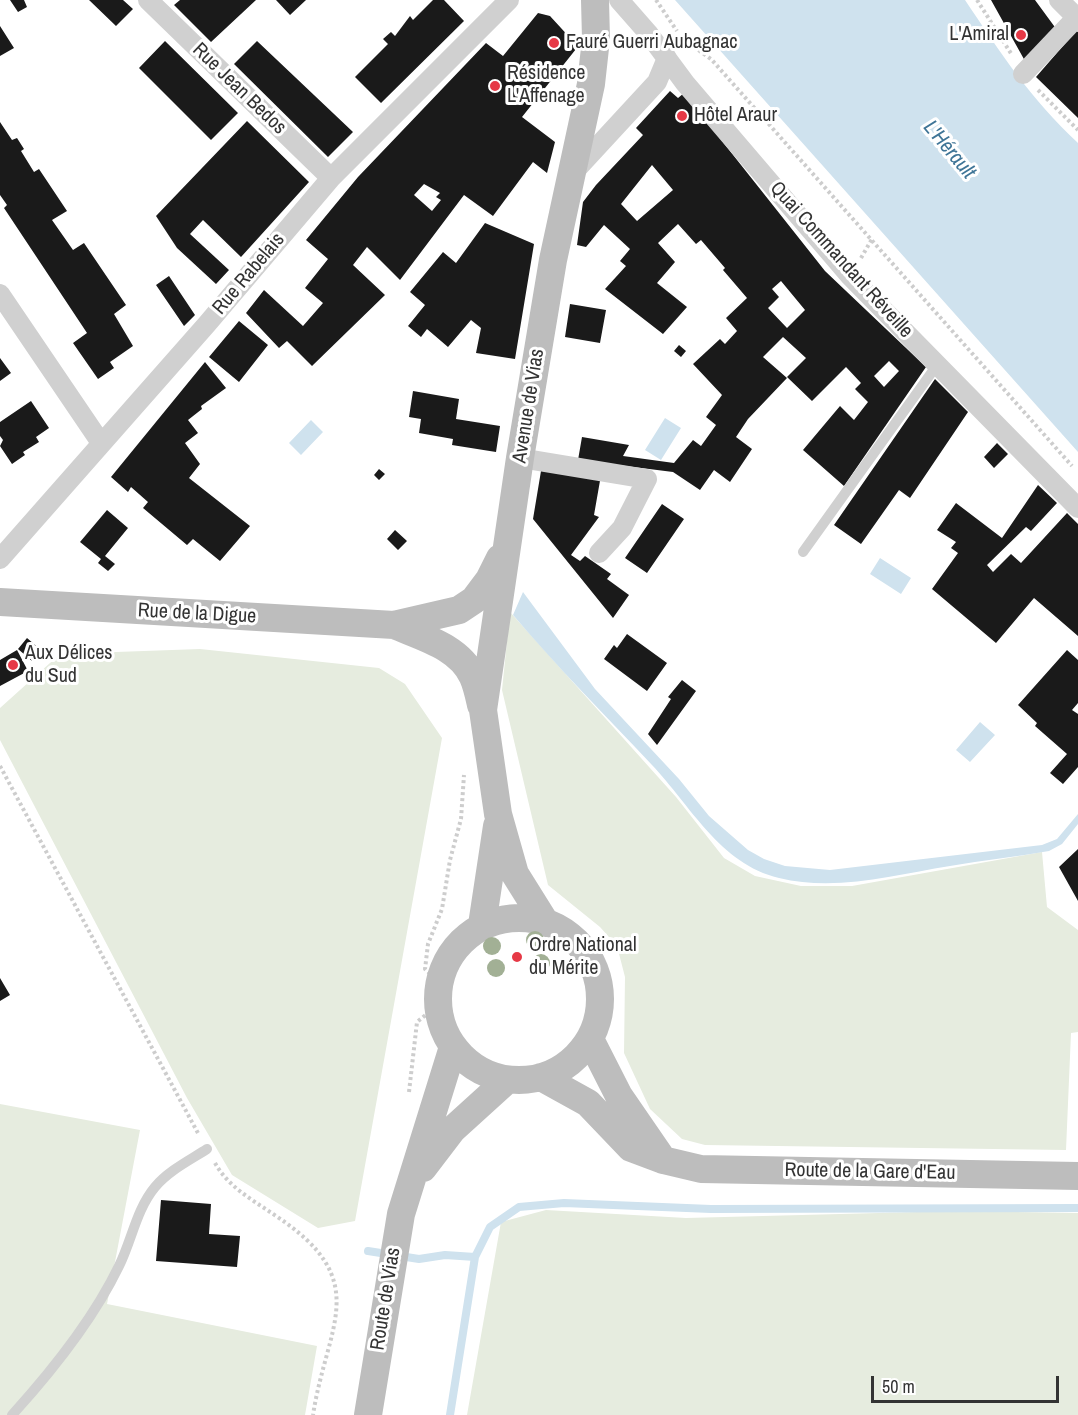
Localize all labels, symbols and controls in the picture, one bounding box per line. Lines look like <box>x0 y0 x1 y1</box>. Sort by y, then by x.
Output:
place label: L'Amiral <box>949 23 1009 47</box>
marker: L'Amiral <box>1014 28 1028 42</box>
place label: Fauré Guerri Aubagnac <box>566 31 737 55</box>
marker: Fauré Guerri Aubagnac <box>547 36 561 50</box>
street label: Rue Jean Bedos <box>187 38 291 140</box>
place label: Résidence L'Affenage <box>507 62 585 109</box>
marker: Résidence L'Affenage <box>488 79 502 93</box>
place label: Hôtel Araur <box>694 104 777 128</box>
marker: Hôtel Araur <box>675 109 689 123</box>
water label: L'Hérault <box>917 116 981 184</box>
street label: Quai Commandant Réveille <box>764 177 918 343</box>
street label: Rue Rabelais <box>208 228 290 320</box>
street label: Avenue de Vias <box>508 347 550 465</box>
street label: Rue de la Digue <box>137 599 257 629</box>
place label: Aux Délices du Sud <box>25 642 112 689</box>
marker: Aux Délices du Sud <box>6 658 20 672</box>
place label: Ordre National du Mérite <box>529 934 637 981</box>
marker: Ordre National du Mérite <box>510 950 524 964</box>
street label: Route de la Gare d'Eau <box>784 1159 956 1185</box>
street label: Route de Vias <box>366 1246 406 1352</box>
scale bar <box>874 1364 1062 1402</box>
text: 50 m <box>882 1374 915 1399</box>

